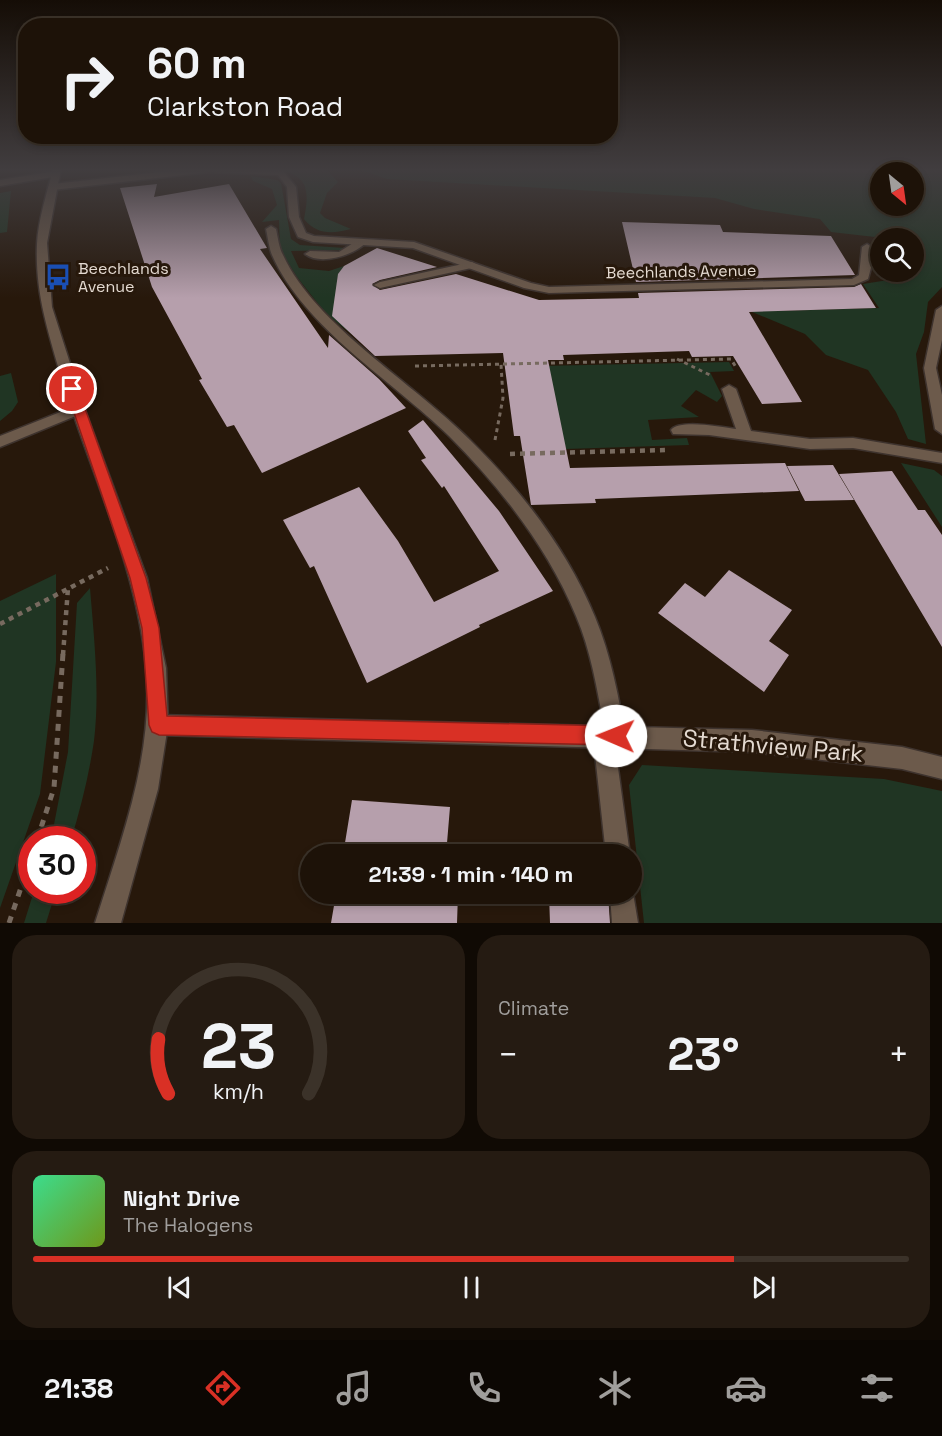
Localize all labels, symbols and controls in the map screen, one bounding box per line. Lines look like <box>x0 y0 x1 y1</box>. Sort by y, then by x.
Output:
text: 60 m <box>147 37 247 90</box>
icon: right <box>48 42 126 120</box>
text: Clarkston Road <box>147 89 343 124</box>
north arrow <box>870 162 924 216</box>
map controls <box>870 162 924 282</box>
button: search <box>870 228 924 282</box>
place label: Beechlands Avenue <box>78 258 169 297</box>
street label: Beechlands Avenue <box>605 260 757 283</box>
bus stop icon: Beechlands Avenue <box>43 262 73 292</box>
pin <box>46 363 97 414</box>
icon: arrive <box>55 372 88 405</box>
position arrow <box>584 704 648 768</box>
street label: Strathview Park <box>682 722 865 769</box>
speed limit sign: 30 <box>18 826 96 904</box>
text: 21:39 · 1 min · 140 m <box>369 860 573 888</box>
text: Climate <box>498 995 569 1021</box>
text: 23 <box>201 1007 276 1086</box>
text: 23° <box>668 1026 739 1083</box>
text: − <box>498 1034 518 1076</box>
text: + <box>889 1034 909 1076</box>
text: km/h <box>213 1078 264 1105</box>
text: Night Drive <box>123 1184 240 1212</box>
text: The Halogens <box>123 1212 253 1238</box>
icon: previous <box>163 1271 196 1304</box>
icon: pause <box>455 1271 488 1304</box>
icon: next <box>747 1271 780 1304</box>
icon: directions <box>202 1367 244 1409</box>
icon: music <box>333 1367 375 1409</box>
icon: phone <box>463 1367 505 1409</box>
icon: climate <box>594 1367 636 1409</box>
icon: car <box>725 1367 767 1409</box>
icon: filters <box>856 1367 898 1409</box>
text: 21:38 <box>44 1371 113 1406</box>

